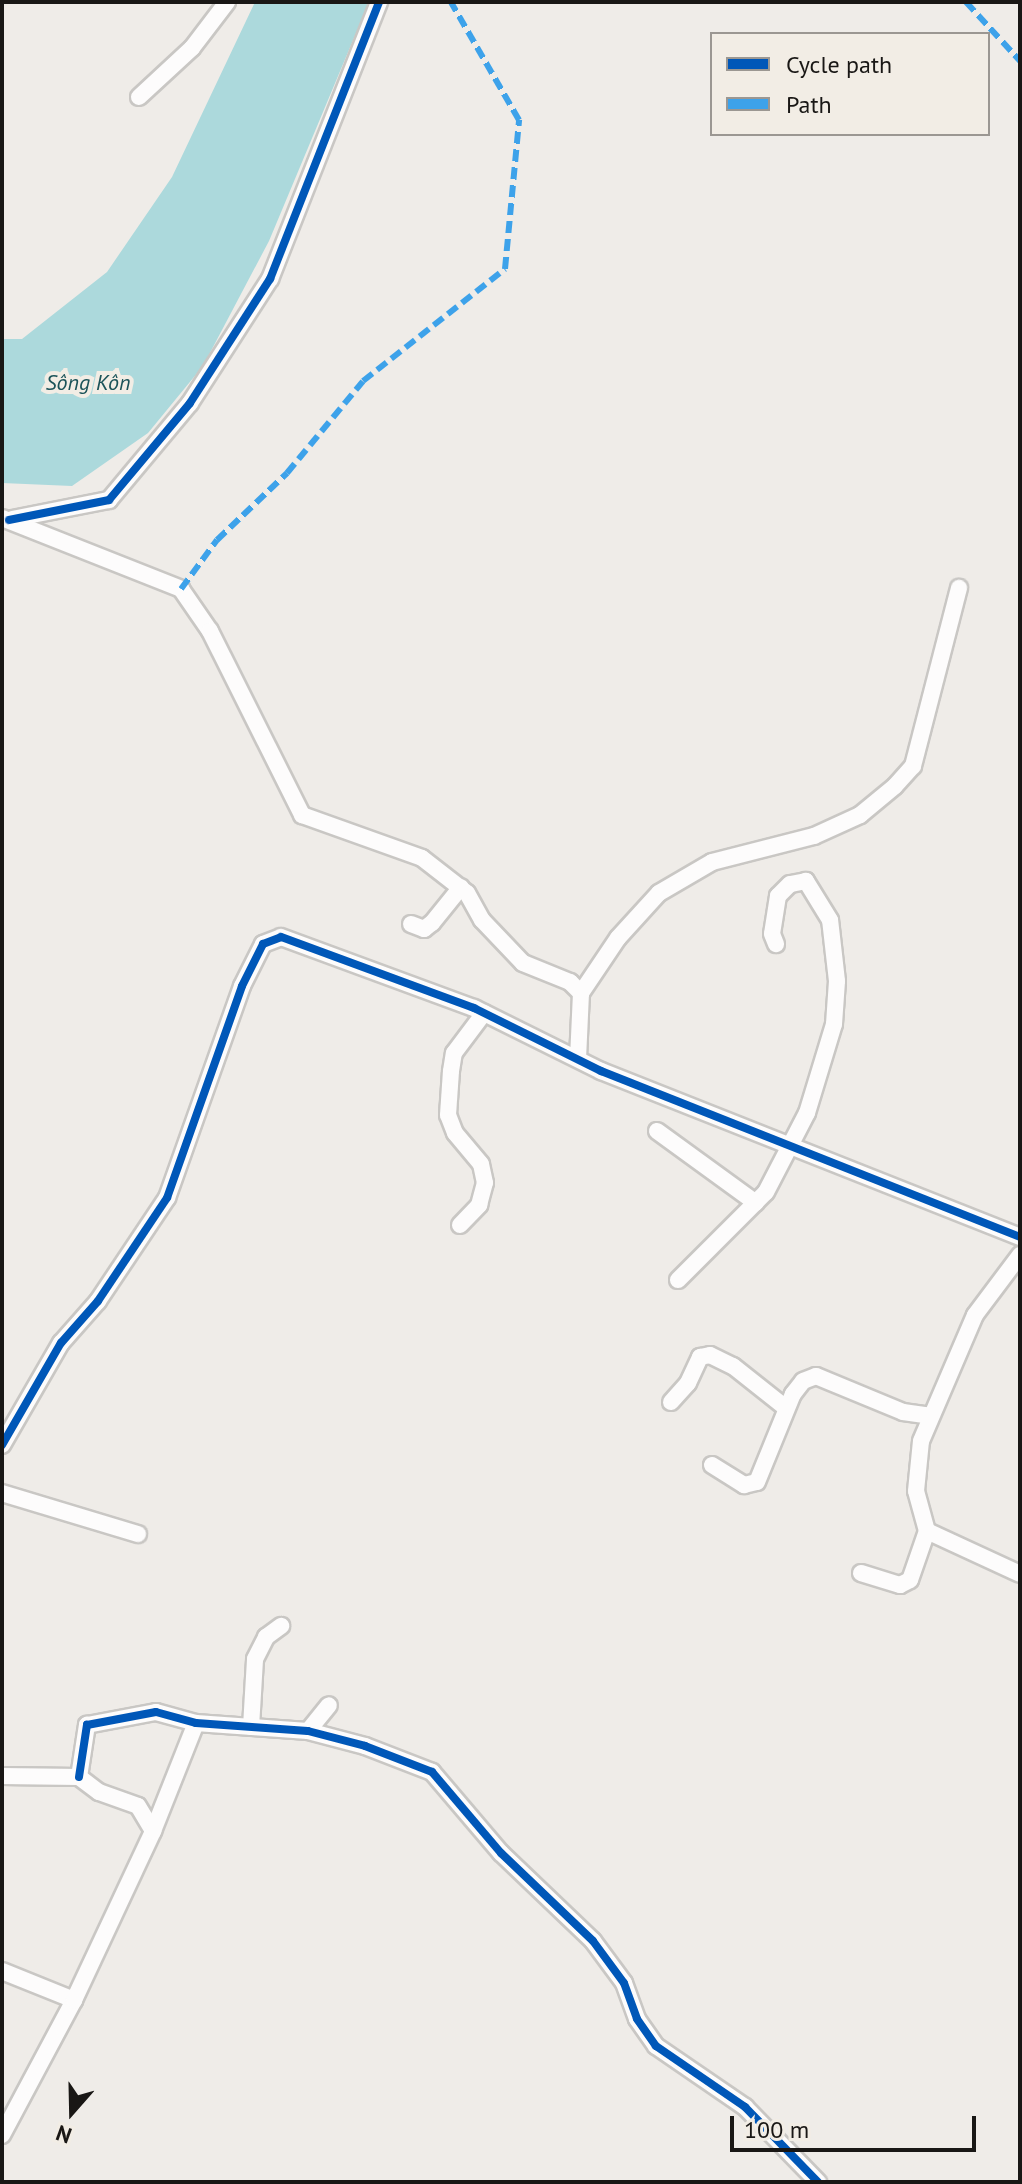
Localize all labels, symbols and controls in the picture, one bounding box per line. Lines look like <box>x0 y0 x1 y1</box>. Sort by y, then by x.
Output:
legend <box>710 32 990 136</box>
text: Cycle path <box>786 49 892 80</box>
text: Path <box>786 89 832 120</box>
water label: Sông Kôn <box>45 370 131 396</box>
north arrow <box>32 2072 112 2152</box>
scale bar <box>734 2100 980 2150</box>
text: 100 m <box>744 2114 809 2145</box>
text: N <box>52 2119 75 2150</box>

